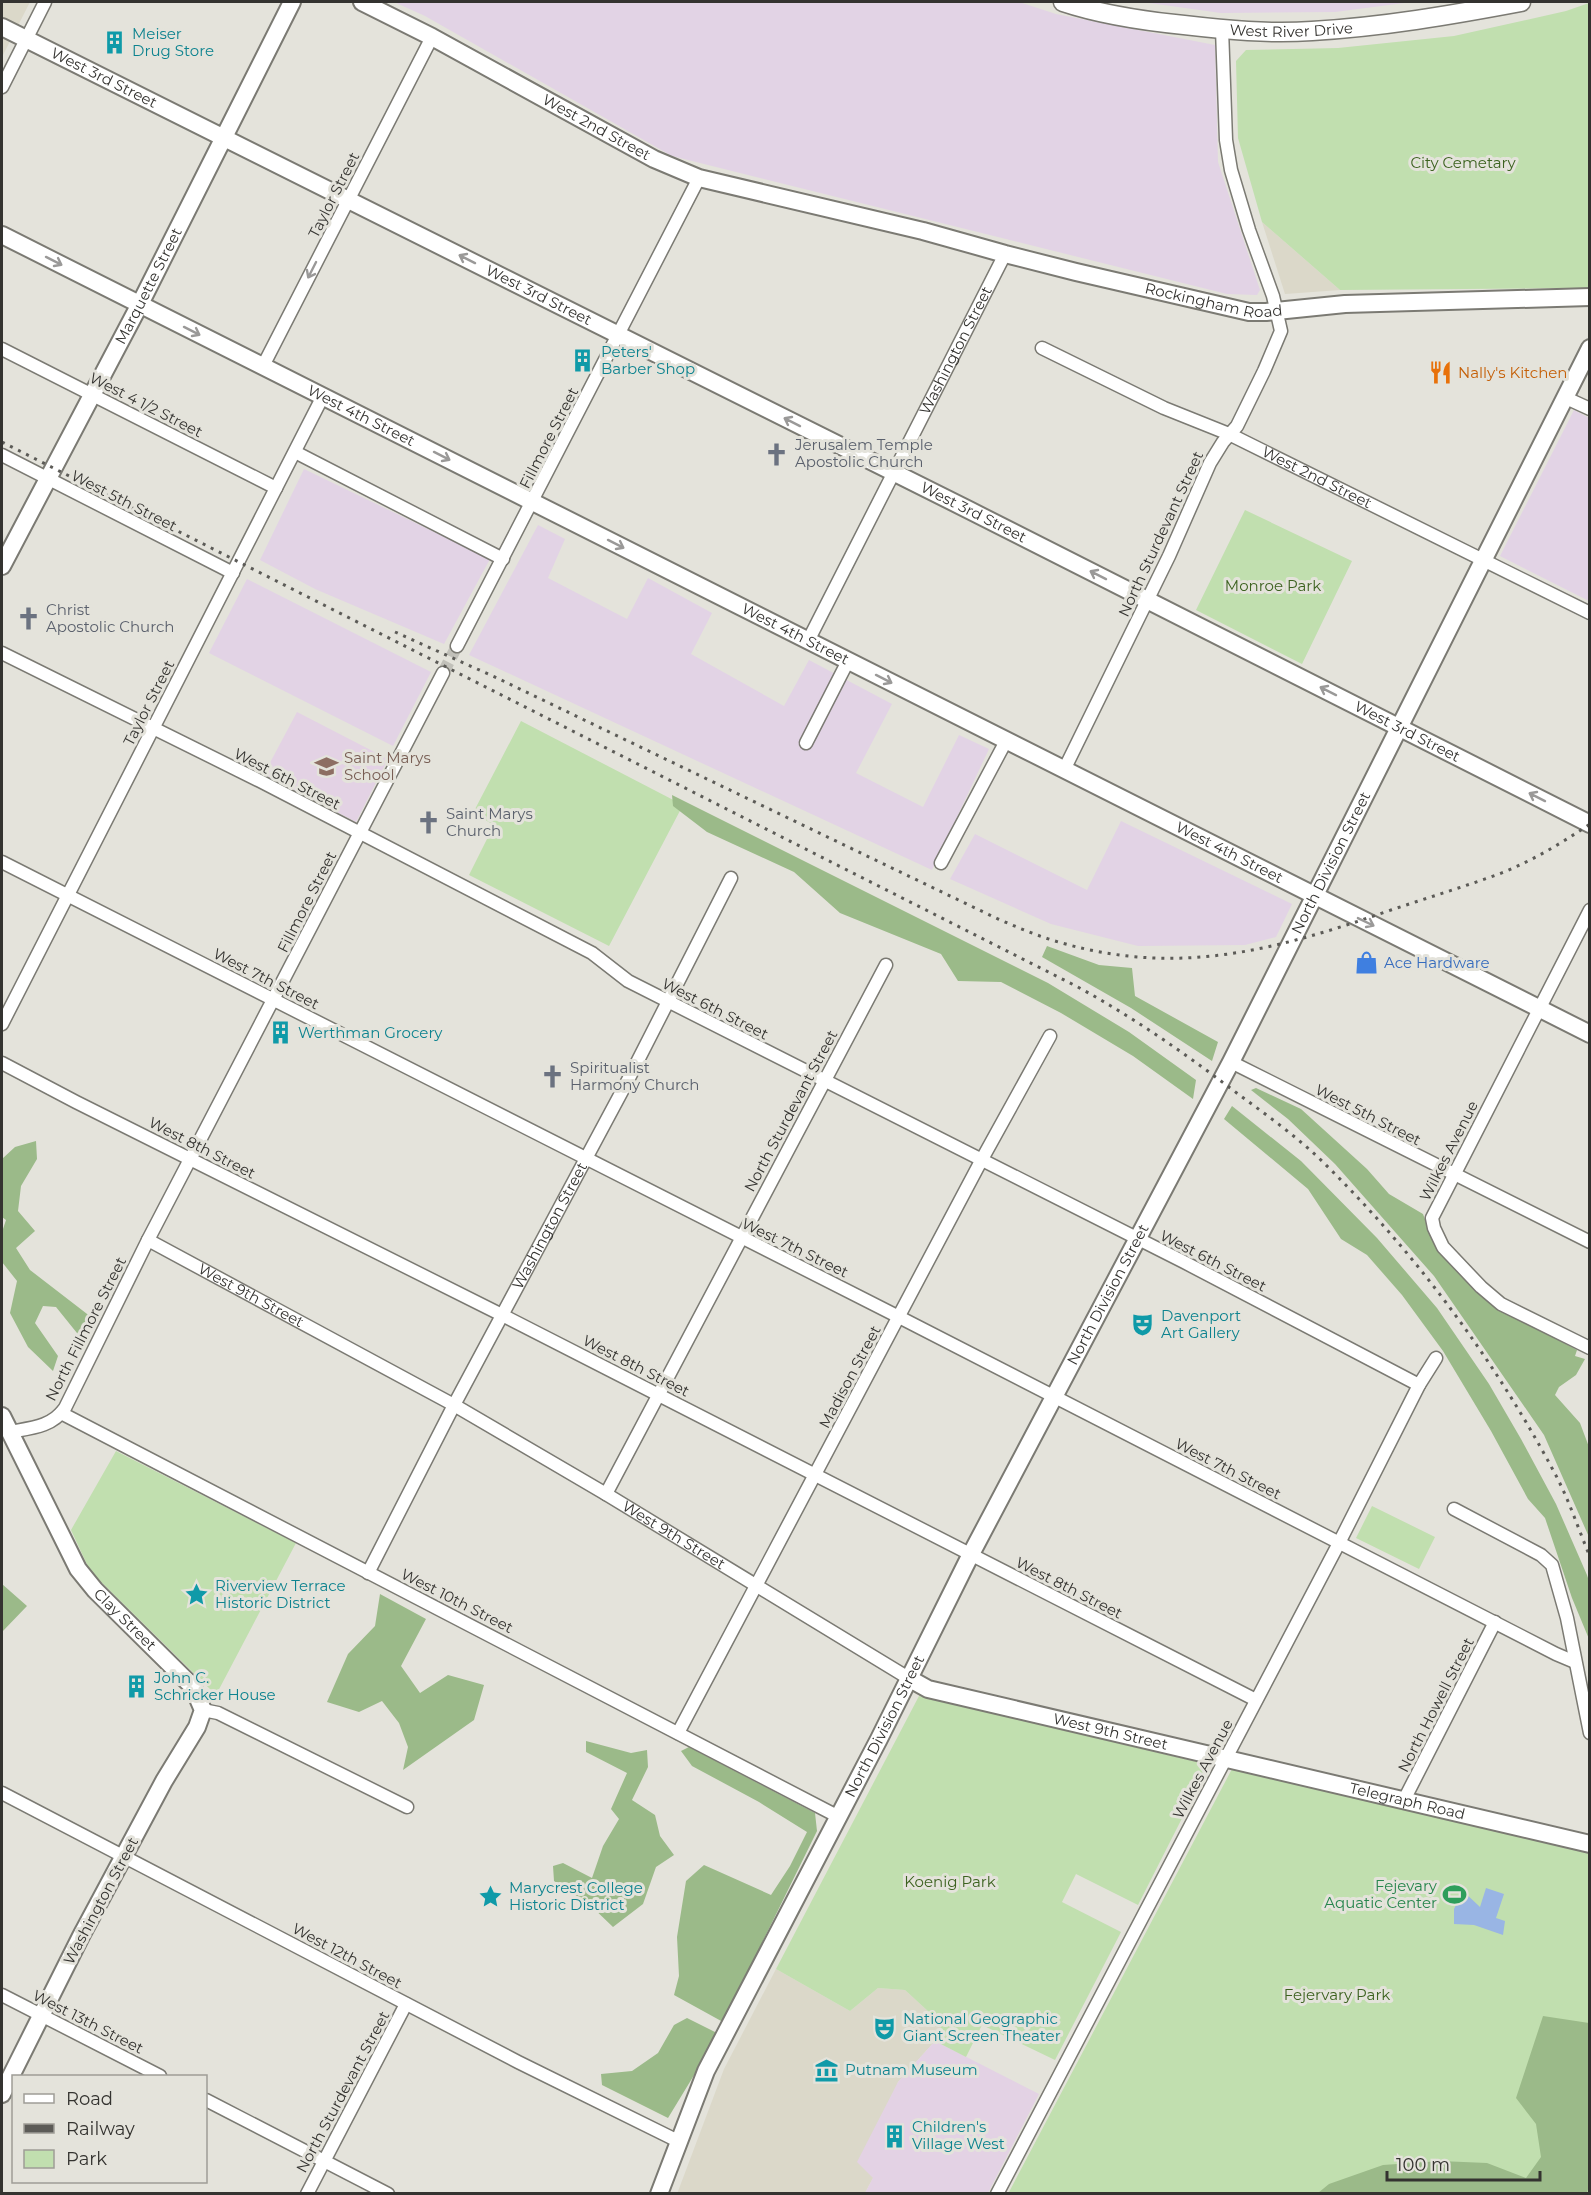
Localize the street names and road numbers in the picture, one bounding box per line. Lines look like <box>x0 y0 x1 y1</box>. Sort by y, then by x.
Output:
street label: West River Drive <box>1229 18 1354 41</box>
street label: West 3rd Street <box>48 43 160 112</box>
street label: West 2nd Street <box>539 90 654 164</box>
street label: Taylor Street <box>304 149 363 241</box>
street label: Marquette Street <box>110 224 186 347</box>
street label: West 3rd Street <box>483 260 595 329</box>
street label: Rockingham Road <box>1143 278 1283 322</box>
street label: Washington Street <box>915 283 996 418</box>
street label: West 4 1/2 Street <box>87 368 206 441</box>
street label: West 4th Street <box>304 380 418 450</box>
street label: Fillmore Street <box>515 384 582 492</box>
street label: West 2nd Street <box>1259 442 1375 512</box>
street label: North Sturdevant Street <box>1114 448 1207 620</box>
street label: West 5th Street <box>68 466 180 535</box>
street label: West 3rd Street <box>918 477 1030 547</box>
street label: West 4th Street <box>739 599 852 669</box>
street label: Taylor Street <box>119 657 178 749</box>
street label: West 3rd Street <box>1351 696 1464 766</box>
street label: West 6th Street <box>231 744 344 814</box>
street label: North Division Street <box>1287 788 1374 937</box>
street label: West 4th Street <box>1173 817 1286 887</box>
street label: Fillmore Street <box>273 848 340 956</box>
street label: West 7th Street <box>210 944 322 1013</box>
street label: West 6th Street <box>659 974 772 1044</box>
street label: North Sturdevant Street <box>740 1027 841 1195</box>
street label: West 5th Street <box>1312 1080 1424 1149</box>
street label: Wilkes Avenue <box>1415 1097 1482 1204</box>
street label: West 8th Street <box>146 1112 259 1183</box>
street label: Washington Street <box>508 1159 591 1292</box>
street label: West 7th Street <box>739 1214 852 1282</box>
street label: North Division Street <box>1063 1221 1153 1368</box>
street label: West 6th Street <box>1157 1226 1270 1296</box>
street label: North Fillmore Street <box>41 1254 130 1404</box>
street label: West 9th Street <box>195 1259 307 1331</box>
street label: Madison Street <box>815 1322 885 1431</box>
street label: West 8th Street <box>580 1330 693 1401</box>
street label: West 7th Street <box>1172 1434 1284 1503</box>
street label: West 9th Street <box>619 1496 729 1573</box>
street label: West 8th Street <box>1013 1552 1126 1623</box>
street label: West 10th Street <box>398 1564 516 1637</box>
street label: Clay Street <box>90 1584 161 1654</box>
street label: North Howell Street <box>1393 1634 1478 1775</box>
street label: North Division Street <box>840 1652 928 1800</box>
street label: West 9th Street <box>1051 1709 1170 1754</box>
street label: Wilkes Avenue <box>1168 1716 1237 1822</box>
street label: Telegraph Road <box>1348 1778 1467 1823</box>
street label: Washington Street <box>59 1834 142 1968</box>
street label: West 12th Street <box>289 1919 405 1993</box>
street label: West 13th Street <box>30 1985 147 2058</box>
street label: North Sturdevant Street <box>292 2008 393 2176</box>

